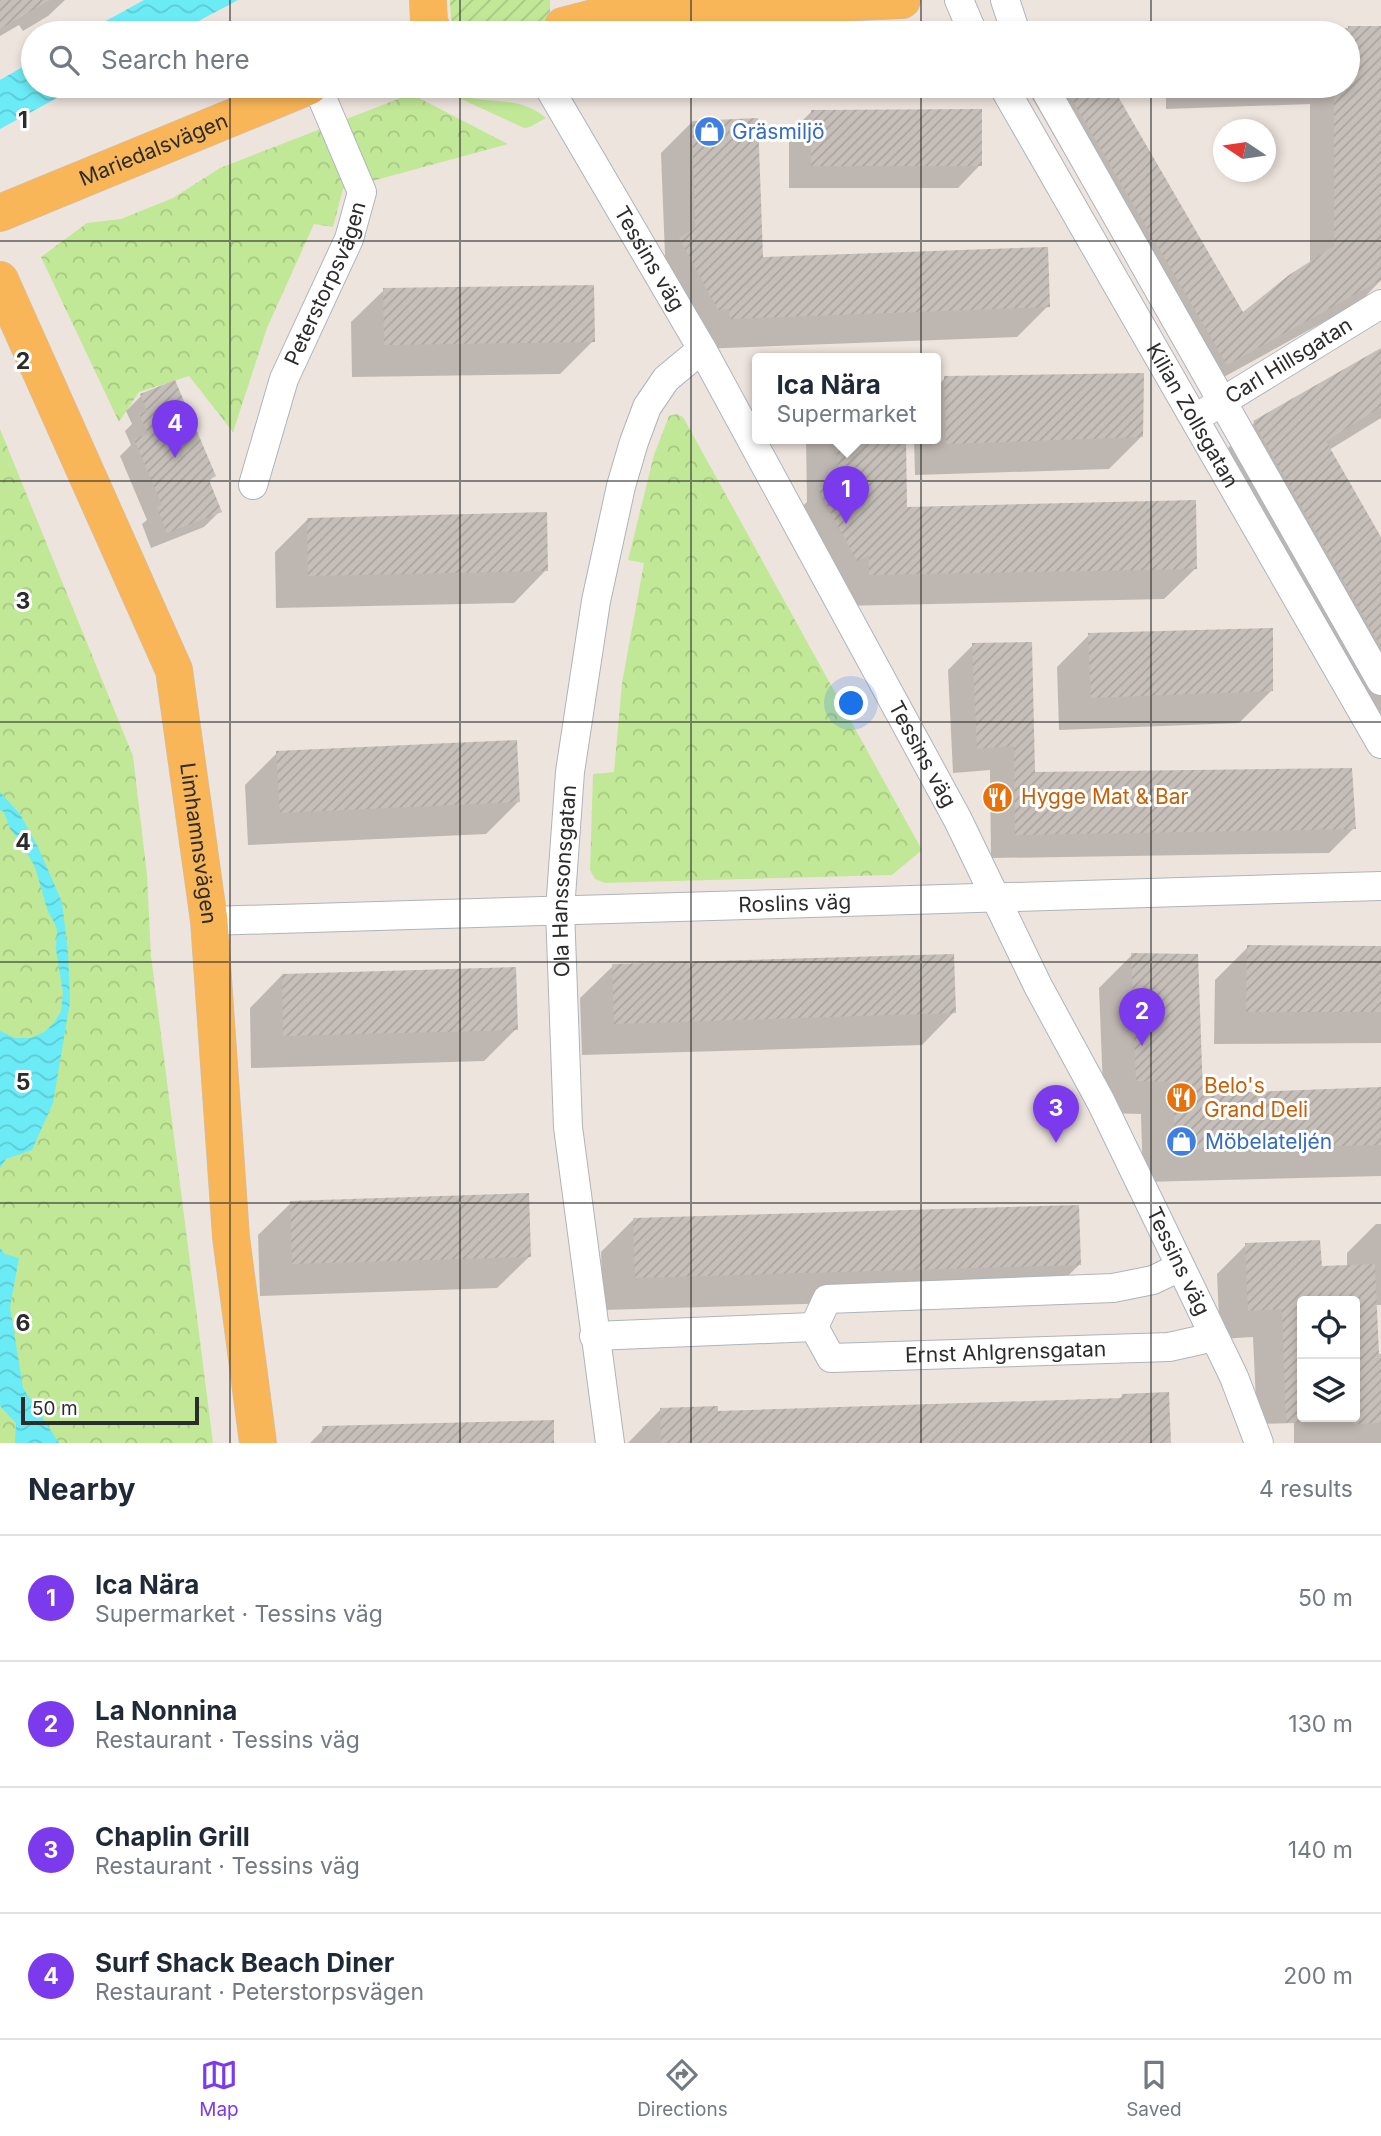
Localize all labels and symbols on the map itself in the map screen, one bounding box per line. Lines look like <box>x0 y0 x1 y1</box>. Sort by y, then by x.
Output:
text: 1 <box>18 106 28 134</box>
street label: Mariedalsvägen <box>75 108 231 191</box>
shop icon: Gräsmiljö <box>692 115 726 149</box>
place label: Gräsmiljö <box>732 119 825 144</box>
north arrow <box>1213 119 1276 182</box>
street label: Peterstorpsvägen <box>279 199 371 369</box>
street label: Tessins väg <box>609 201 690 315</box>
street label: Carl Hillsgatan <box>1221 312 1356 409</box>
street label: Kilian Zollsgatan <box>1141 338 1244 492</box>
text: 2 <box>16 347 30 375</box>
pin: 4 <box>152 400 198 458</box>
pin: 1 <box>823 466 869 524</box>
text: 3 <box>16 587 30 615</box>
your location <box>834 686 868 720</box>
street label: Tessins väg <box>884 697 962 811</box>
street label: Limhamnsvägen <box>175 761 222 925</box>
restaurant icon: Hygge Mat & Bar <box>981 780 1015 814</box>
street label: Ola Hanssonsgatan <box>547 784 581 978</box>
place label: Hygge Mat & Bar <box>1021 784 1189 809</box>
text: 4 <box>15 828 31 856</box>
street label: Roslins väg <box>738 889 852 917</box>
pin: 2 <box>1119 988 1165 1046</box>
text: 5 <box>16 1068 30 1096</box>
place label: Belo's Grand Deli <box>1204 1073 1308 1122</box>
restaurant icon: Belo's Grand Deli <box>1164 1081 1198 1115</box>
pin: 3 <box>1033 1085 1079 1143</box>
shop icon: Möbelateljén <box>1165 1125 1199 1159</box>
place label: Möbelateljén <box>1205 1129 1332 1154</box>
street label: Tessins väg <box>1142 1203 1215 1319</box>
text: 6 <box>16 1309 30 1337</box>
street label: Ernst Ahlgrensgatan <box>905 1336 1107 1368</box>
scale bar <box>21 1394 200 1426</box>

